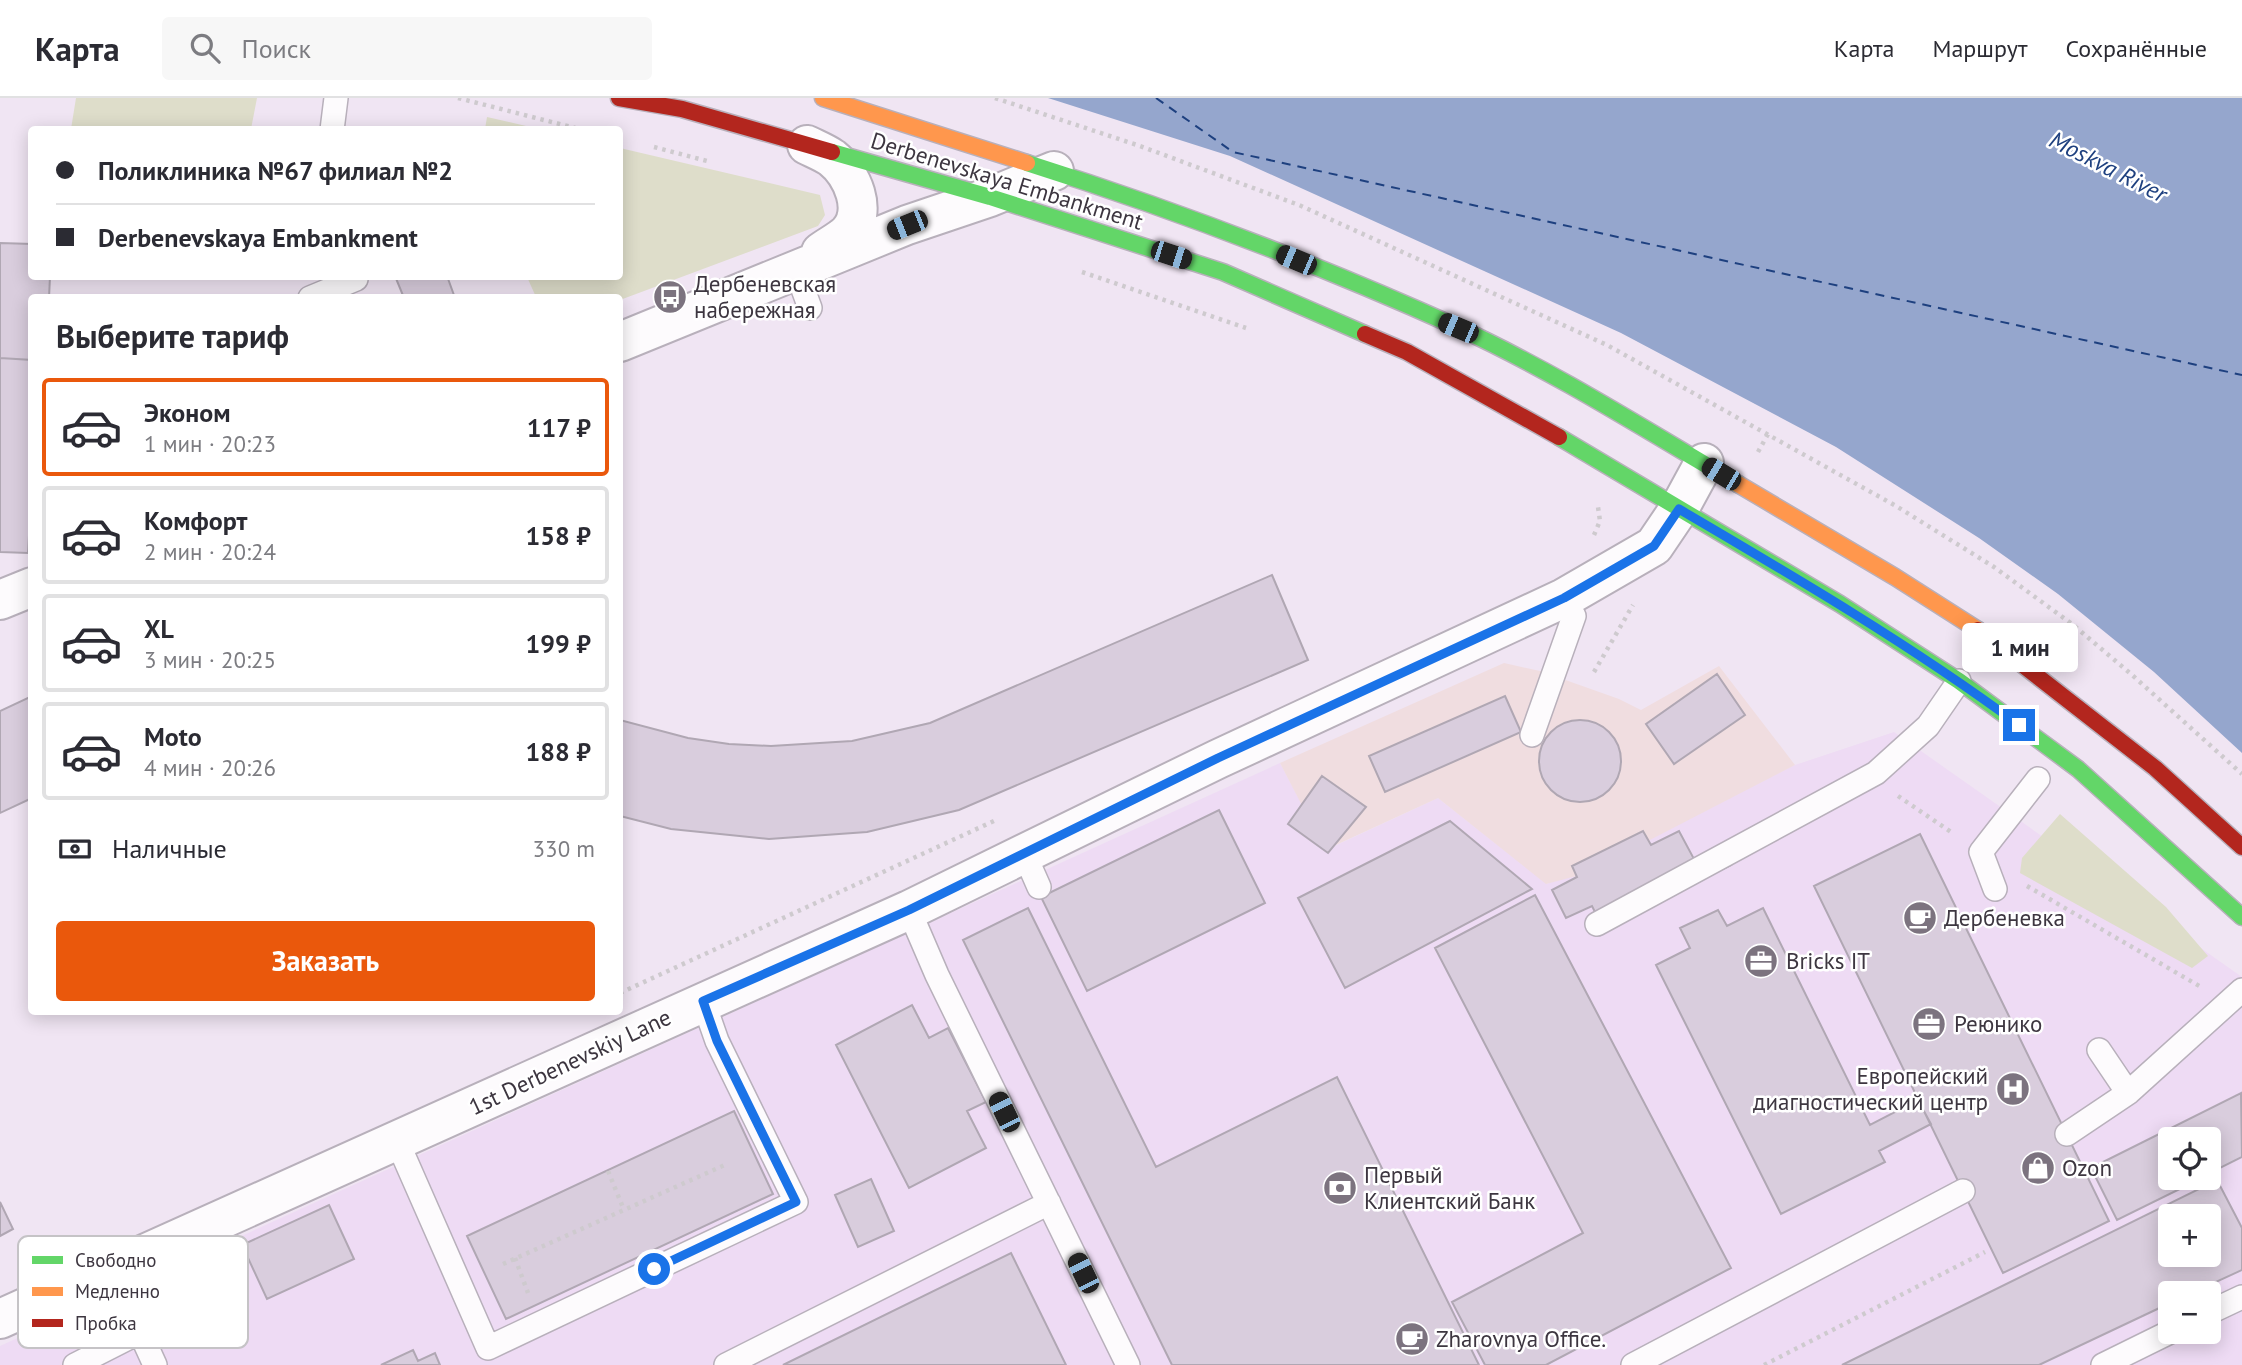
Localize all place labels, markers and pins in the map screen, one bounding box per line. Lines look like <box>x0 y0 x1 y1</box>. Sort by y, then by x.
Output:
place label: Дербеневская набережная <box>694 269 836 324</box>
bus stop icon: Дербеневская набережная <box>651 278 689 316</box>
cafe icon: Дербеневка <box>1901 899 1939 937</box>
place label: Дербеневка <box>1944 903 2065 932</box>
office icon: Bricks IT <box>1742 942 1780 980</box>
place label: Bricks IT <box>1786 946 1870 975</box>
office icon: Реюнико <box>1910 1005 1948 1043</box>
place label: Реюнико <box>1954 1009 2042 1038</box>
place label: Европейский диагностический центр <box>1753 1061 1988 1116</box>
hospital icon: Европейский диагностический центр <box>1994 1070 2032 1108</box>
shop icon: Ozon <box>2019 1149 2057 1187</box>
place label: Ozon <box>2062 1153 2112 1182</box>
place label: Первый Клиентский Банк <box>1364 1160 1535 1215</box>
bank icon: Первый Клиентский Банк <box>1321 1169 1359 1207</box>
cafe icon: Zharovnya Office. <box>1393 1320 1431 1358</box>
place label: Zharovnya Office. <box>1436 1324 1606 1353</box>

